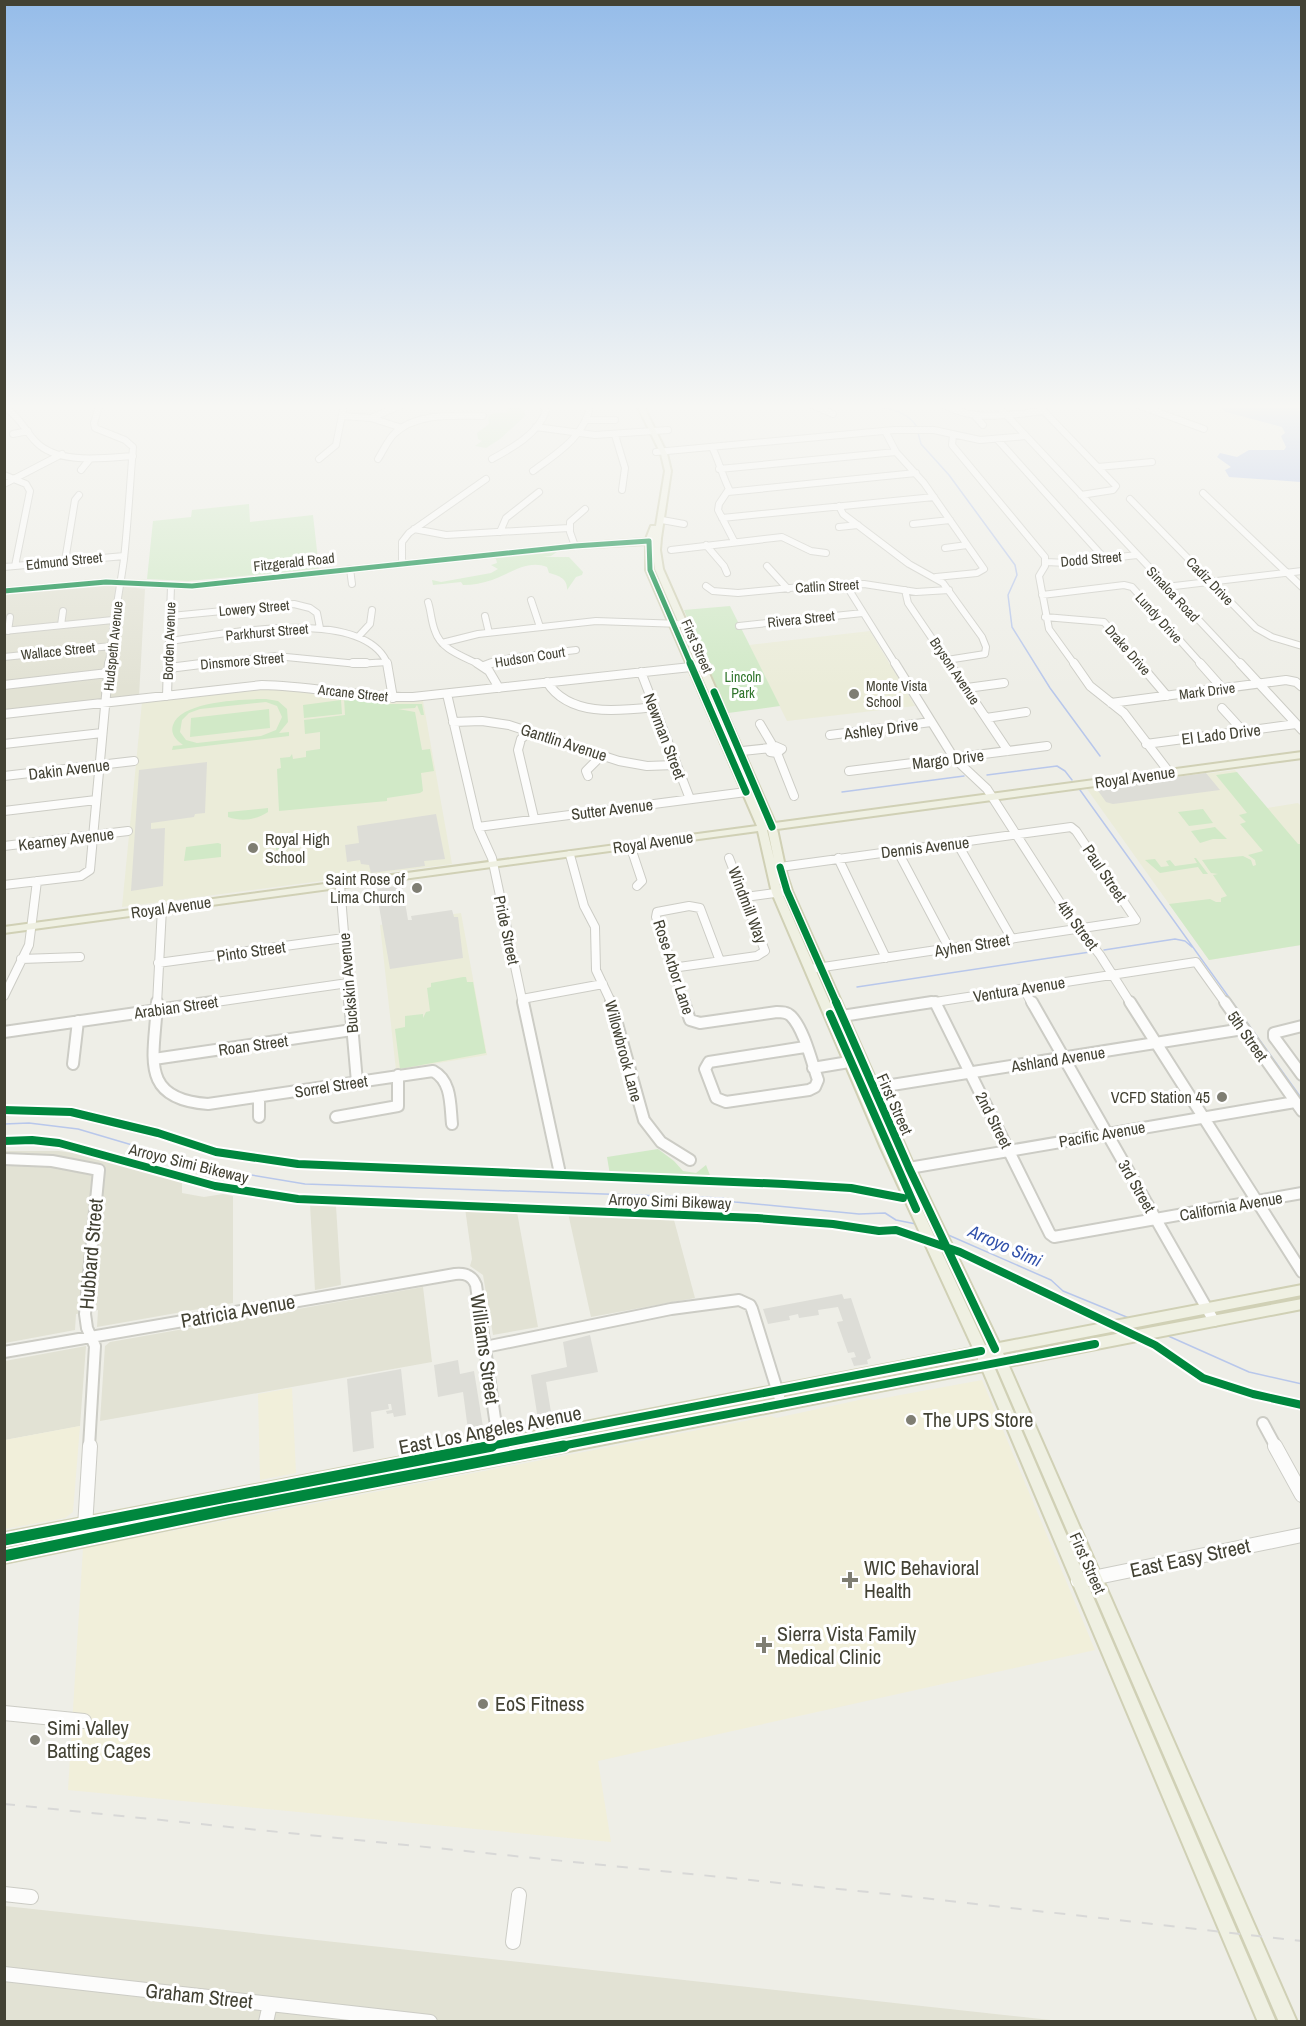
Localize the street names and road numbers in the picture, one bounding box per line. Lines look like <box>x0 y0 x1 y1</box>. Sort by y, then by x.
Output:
street label: Dodd Street <box>1060 547 1122 571</box>
street label: Edmund Street <box>25 548 103 574</box>
street label: Fitzgerald Road <box>252 549 336 575</box>
street label: Cadiz Drive <box>1182 553 1238 609</box>
street label: Sinaloa Road <box>1143 562 1203 626</box>
street label: Catlin Street <box>795 575 859 597</box>
street label: Lundy Drive <box>1132 589 1186 647</box>
street label: Lowery Street <box>218 596 290 620</box>
street label: Hudspeth Avenue <box>99 600 127 692</box>
street label: Borden Avenue <box>159 602 179 680</box>
street label: Rivera Street <box>766 607 836 631</box>
street label: First Street <box>677 616 717 676</box>
street label: Parkhurst Street <box>225 619 309 645</box>
street label: Drake Drive <box>1101 621 1155 679</box>
street label: Bryson Avenue <box>926 634 984 708</box>
street label: Wallace Street <box>20 638 96 664</box>
street label: Hudson Court <box>494 643 566 671</box>
street label: Dinsmore Street <box>200 648 284 674</box>
street label: Mark Drive <box>1178 679 1236 703</box>
street label: Arcane Street <box>316 680 389 706</box>
street label: Newman Street <box>639 690 692 782</box>
street label: Ashley Drive <box>842 714 919 745</box>
street label: Gantlin Avenue <box>518 718 610 766</box>
street label: El Lado Drive <box>1180 718 1262 750</box>
street label: Margo Drive <box>911 744 985 774</box>
street label: Dakin Avenue <box>27 753 111 785</box>
street label: Royal Avenue <box>1093 760 1177 794</box>
street label: Sutter Avenue <box>570 793 654 825</box>
street label: Kearney Avenue <box>17 822 115 856</box>
street label: Royal Avenue <box>611 825 695 859</box>
street label: Dennis Avenue <box>880 831 970 863</box>
street label: Paul Street <box>1078 840 1132 906</box>
street label: Windmill Way <box>723 864 773 947</box>
street label: Royal Avenue <box>129 890 213 924</box>
street label: Pride Street <box>489 893 525 967</box>
street label: 4th Street <box>1052 896 1104 955</box>
street label: Rose Arbor Lane <box>648 917 700 1017</box>
street label: Ayhen Street <box>932 928 1011 962</box>
street label: Buckskin Avenue <box>333 932 363 1034</box>
street label: Pinto Street <box>215 935 287 967</box>
street label: Ventura Avenue <box>972 971 1066 1007</box>
street label: Arabian Street <box>132 990 220 1024</box>
street label: Willowbrook Lane <box>600 998 648 1104</box>
street label: 5th Street <box>1223 1006 1274 1066</box>
street label: Roan Street <box>217 1029 290 1061</box>
street label: Ashland Avenue <box>1009 1041 1106 1077</box>
street label: Sorrel Street <box>293 1069 369 1103</box>
street label: First Street <box>872 1070 918 1138</box>
street label: 2nd Street <box>970 1088 1018 1152</box>
street label: Pacific Avenue <box>1057 1116 1147 1152</box>
street label: Arroyo Simi Bikeway <box>126 1137 252 1189</box>
street label: 3rd Street <box>1113 1156 1161 1217</box>
street label: California Avenue <box>1178 1186 1284 1226</box>
street label: Arroyo Simi Bikeway <box>607 1188 732 1214</box>
street label: Hubbard Street <box>72 1197 109 1311</box>
street label: Patricia Avenue <box>179 1287 297 1334</box>
street label: Williams Street <box>464 1292 507 1406</box>
street label: East Los Angeles Avenue <box>396 1399 584 1460</box>
street label: First Street <box>1065 1529 1111 1597</box>
street label: East Easy Street <box>1127 1532 1253 1583</box>
street label: Graham Street <box>144 1976 254 2015</box>

